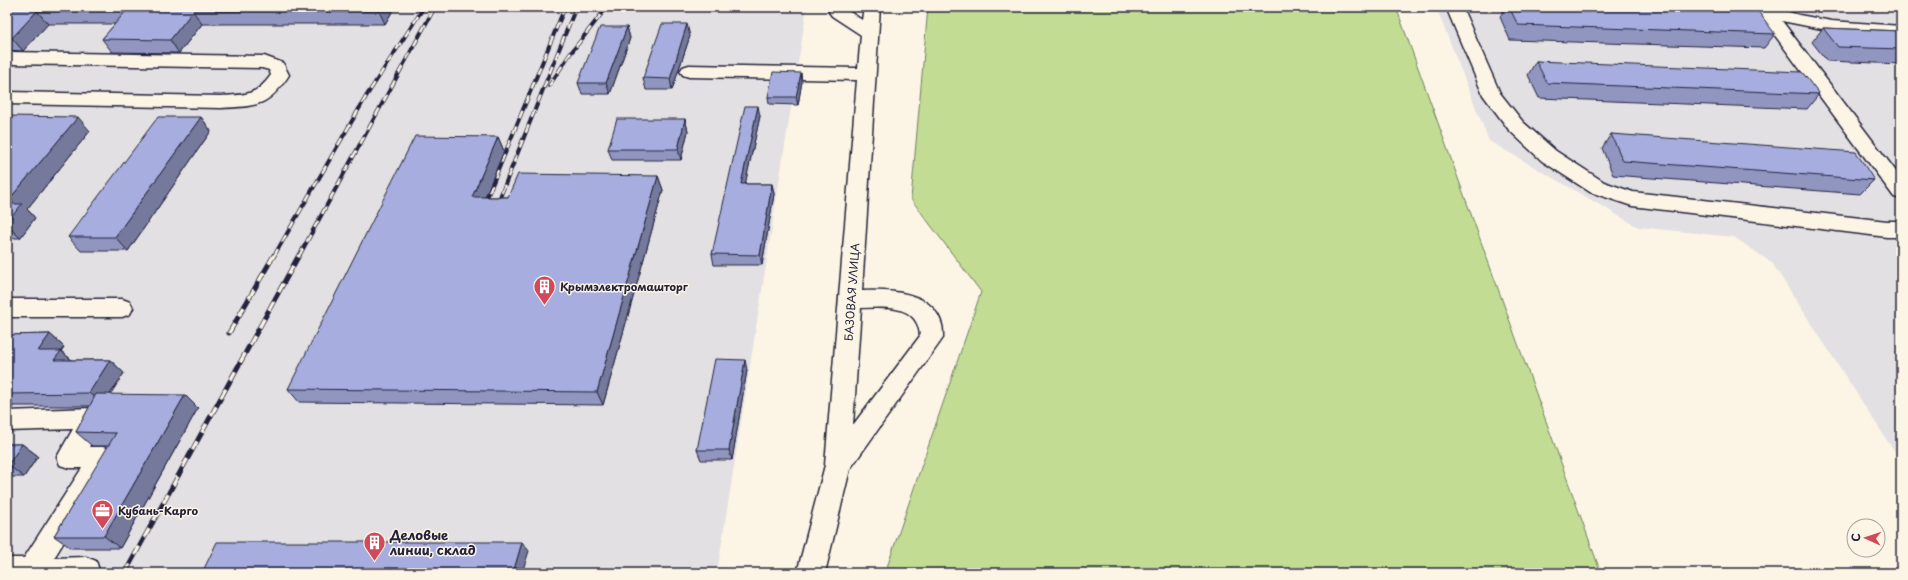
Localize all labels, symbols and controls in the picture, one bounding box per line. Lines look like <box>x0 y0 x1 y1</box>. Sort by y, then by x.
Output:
street label: БАЗОВАЯ УЛИЦА <box>840 242 863 341</box>
building icon: Крымэлектромашторг <box>531 274 557 307</box>
place label: Крымэлектромашторг <box>560 278 689 295</box>
office icon: Кубань-Карго <box>89 498 115 531</box>
place label: Кубань-Карго <box>118 502 198 519</box>
north arrow <box>1846 518 1886 558</box>
place label: Деловые линии, склад <box>389 525 476 559</box>
building icon: Деловые линии, склад <box>361 529 387 562</box>
text: С <box>1847 533 1864 542</box>

